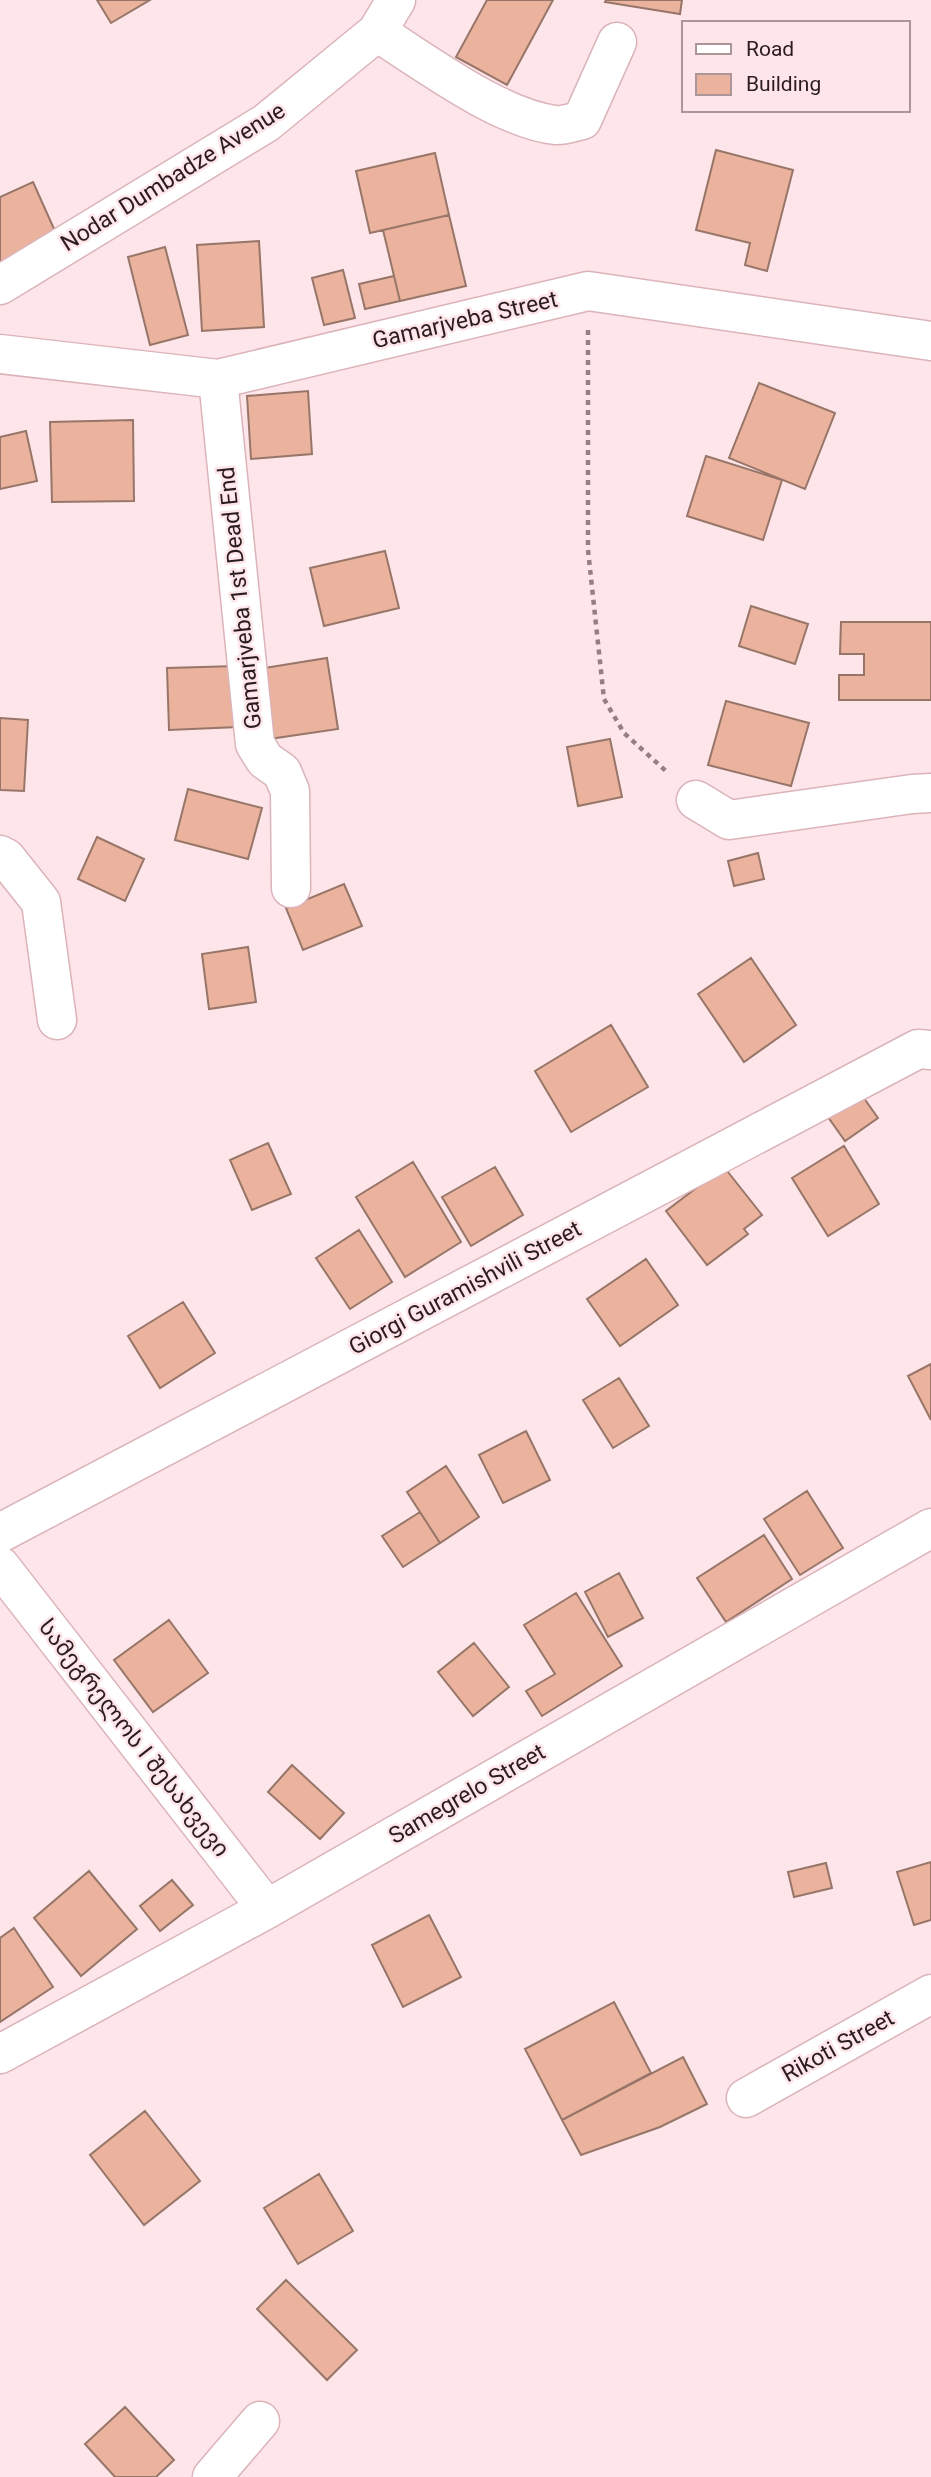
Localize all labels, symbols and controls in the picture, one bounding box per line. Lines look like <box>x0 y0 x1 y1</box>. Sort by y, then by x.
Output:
legend <box>682 21 910 112</box>
text: Road <box>746 37 794 61</box>
text: Building <box>746 72 821 96</box>
street label: Nodar Dumbadze Avenue <box>56 97 290 257</box>
street label: Gamarjveba Street <box>370 286 560 354</box>
street label: Gamarjveba 1st Dead End <box>213 465 267 731</box>
street label: Giorgi Guramishvili Street <box>344 1215 586 1361</box>
street label: სამეგრელოს I შესახვევი <box>33 1614 235 1862</box>
street label: Samegrelo Street <box>384 1738 550 1850</box>
street label: Rikoti Street <box>777 2004 899 2088</box>

